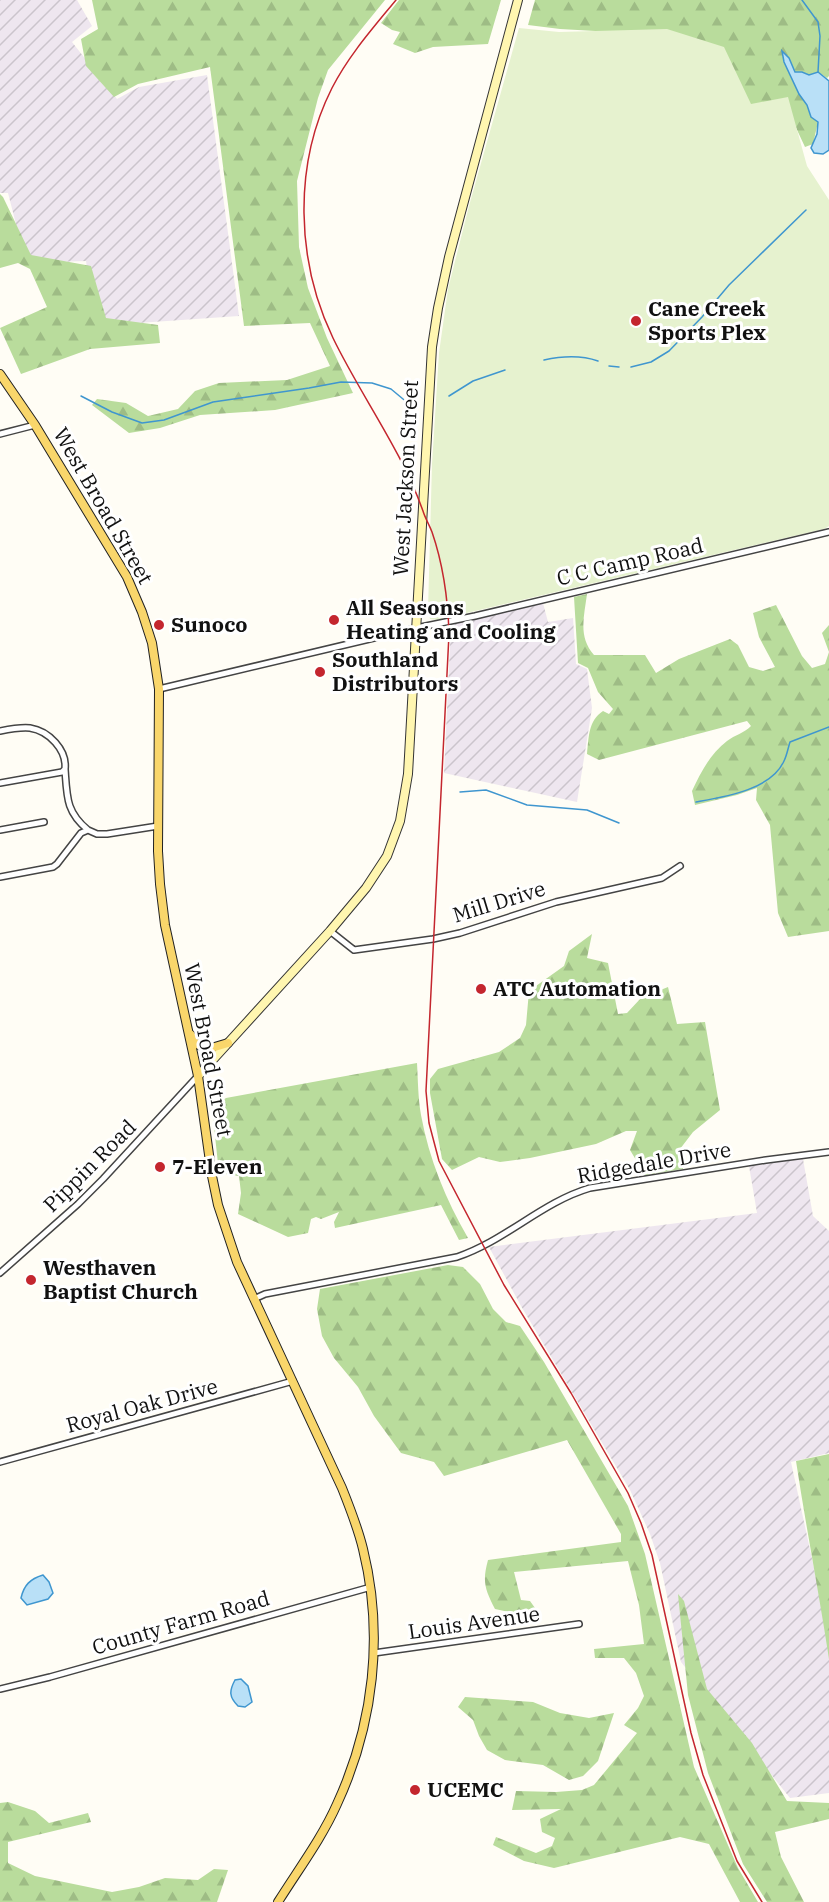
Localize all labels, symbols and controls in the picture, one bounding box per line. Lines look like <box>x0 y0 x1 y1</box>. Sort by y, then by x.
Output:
place label: Cane Creek Sports Plex <box>648 294 766 346</box>
marker: Cane Creek Sports Plex <box>629 314 643 328</box>
street label: West Jackson Street <box>386 379 424 577</box>
street label: West Broad Street <box>48 422 160 589</box>
street label: C C Camp Road <box>554 530 706 592</box>
place label: All Seasons Heating and Cooling <box>346 593 556 645</box>
place label: Sunoco <box>171 610 247 638</box>
marker: All Seasons Heating and Cooling <box>327 613 341 627</box>
marker: Sunoco <box>152 618 166 632</box>
place label: Southland Distributors <box>332 645 458 697</box>
marker: Southland Distributors <box>313 665 327 679</box>
street label: Mill Drive <box>449 874 548 928</box>
street label: West Broad Street <box>178 960 240 1139</box>
place label: ATC Automation <box>493 974 661 1002</box>
marker: ATC Automation <box>474 982 488 996</box>
street label: Pippin Road <box>37 1113 142 1218</box>
street label: Ridgedale Drive <box>575 1135 733 1189</box>
place label: 7-Eleven <box>172 1152 263 1180</box>
marker: 7-Eleven <box>153 1160 167 1174</box>
place label: Westhaven Baptist Church <box>43 1253 198 1305</box>
marker: Westhaven Baptist Church <box>24 1273 38 1287</box>
street label: Royal Oak Drive <box>63 1371 221 1439</box>
street label: County Farm Road <box>89 1583 273 1661</box>
street label: Louis Avenue <box>406 1599 542 1645</box>
place label: UCEMC <box>427 1775 504 1803</box>
marker: UCEMC <box>408 1783 422 1797</box>

